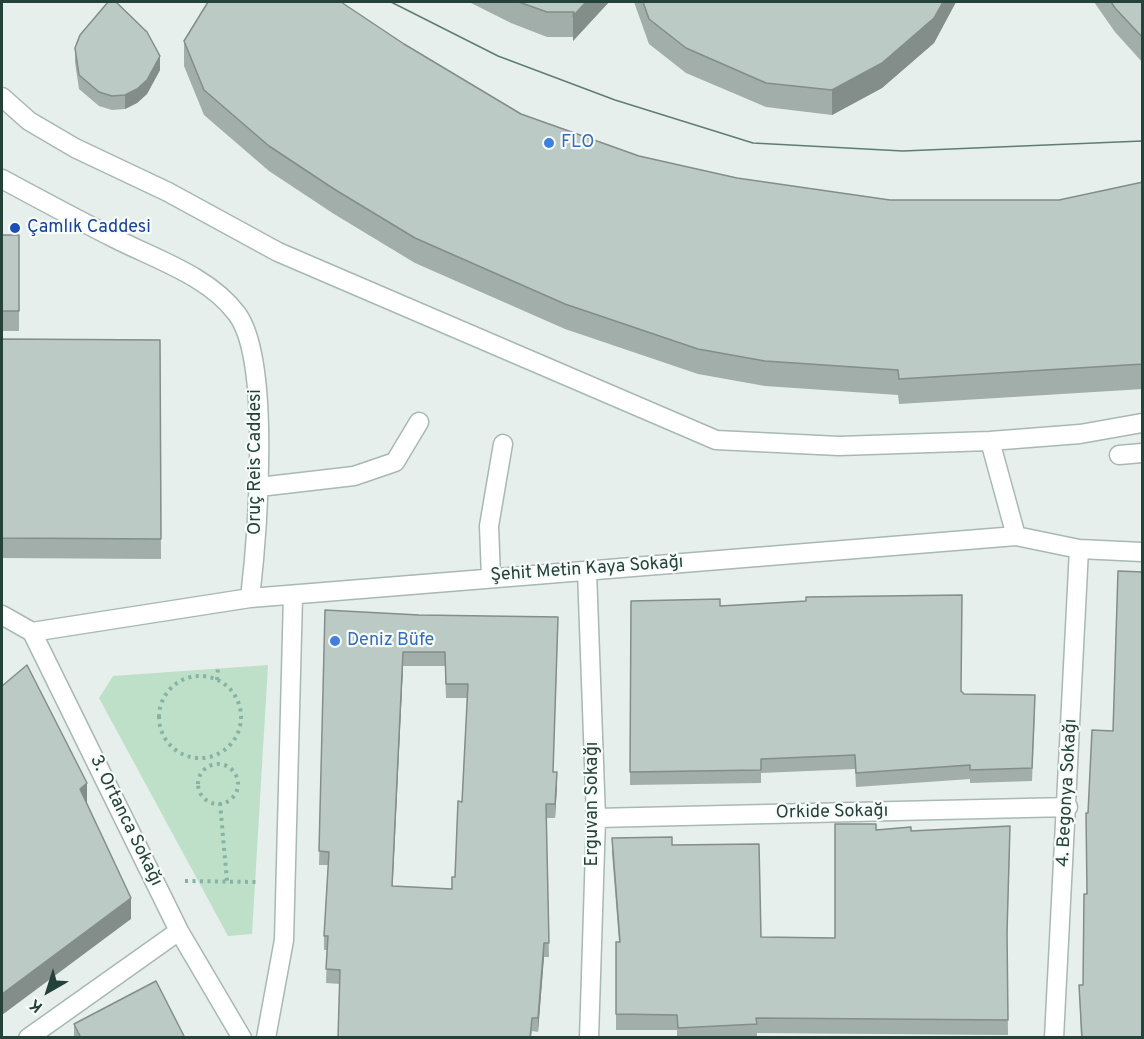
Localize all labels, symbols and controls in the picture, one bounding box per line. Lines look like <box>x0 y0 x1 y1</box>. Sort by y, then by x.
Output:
place label: FLO <box>561 132 594 154</box>
marker: FLO <box>542 136 556 150</box>
place label: Çamlık Caddesi <box>27 217 151 239</box>
marker: Çamlık Caddesi <box>8 221 22 235</box>
street label: Oruç Reis Caddesi <box>245 389 267 535</box>
street label: Şehit Metin Kaya Sokağı <box>490 552 684 588</box>
place label: Deniz Büfe <box>347 630 434 652</box>
marker: Deniz Büfe <box>328 634 342 648</box>
street label: 4. Begonya Sokağı <box>1053 718 1083 868</box>
street label: Erguvan Sokağı <box>582 742 604 866</box>
street label: 3. Ortanca Sokağı <box>84 752 166 890</box>
street label: Orkide Sokağı <box>776 801 888 825</box>
north arrow <box>18 961 78 1021</box>
text: K <box>26 994 47 1016</box>

